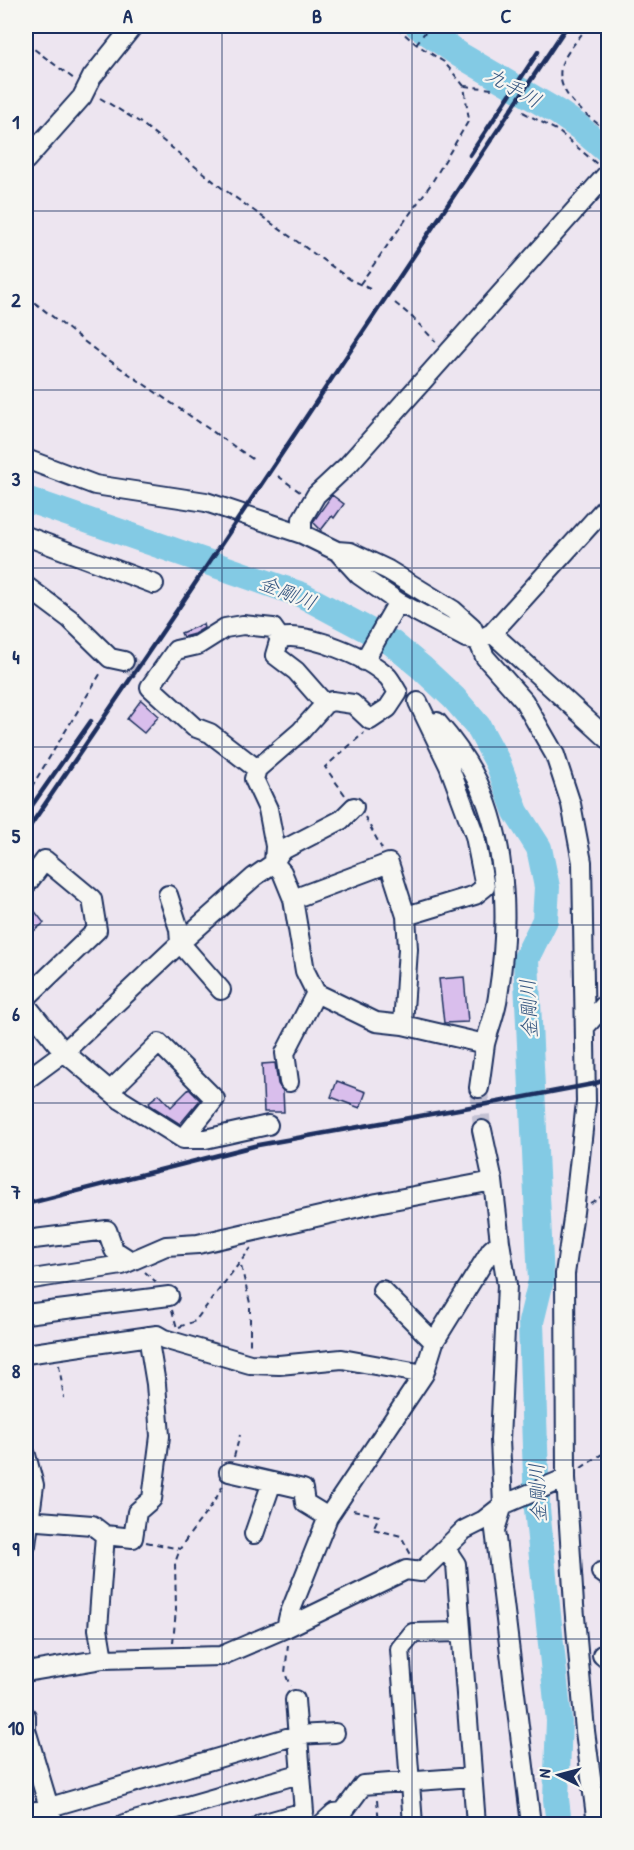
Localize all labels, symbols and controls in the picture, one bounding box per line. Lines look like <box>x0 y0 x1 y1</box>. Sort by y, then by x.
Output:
text: A <box>123 2 133 29</box>
text: B <box>312 2 322 29</box>
text: C <box>501 2 512 29</box>
water label: 九手川 <box>481 60 547 114</box>
text: 1 <box>12 108 20 135</box>
text: 2 <box>11 286 21 313</box>
text: 3 <box>12 465 21 492</box>
water label: 金剛川 <box>255 568 321 616</box>
text: 4 <box>12 643 20 670</box>
text: 5 <box>12 822 21 849</box>
water label: 金剛川 <box>513 978 543 1040</box>
text: 6 <box>12 1000 20 1027</box>
text: 7 <box>10 1178 21 1205</box>
text: 8 <box>12 1357 21 1384</box>
water label: 金剛川 <box>522 1462 552 1524</box>
text: 9 <box>12 1535 20 1562</box>
text: 10 <box>8 1714 24 1741</box>
north arrow <box>529 1745 589 1805</box>
text: N <box>533 1768 556 1779</box>

